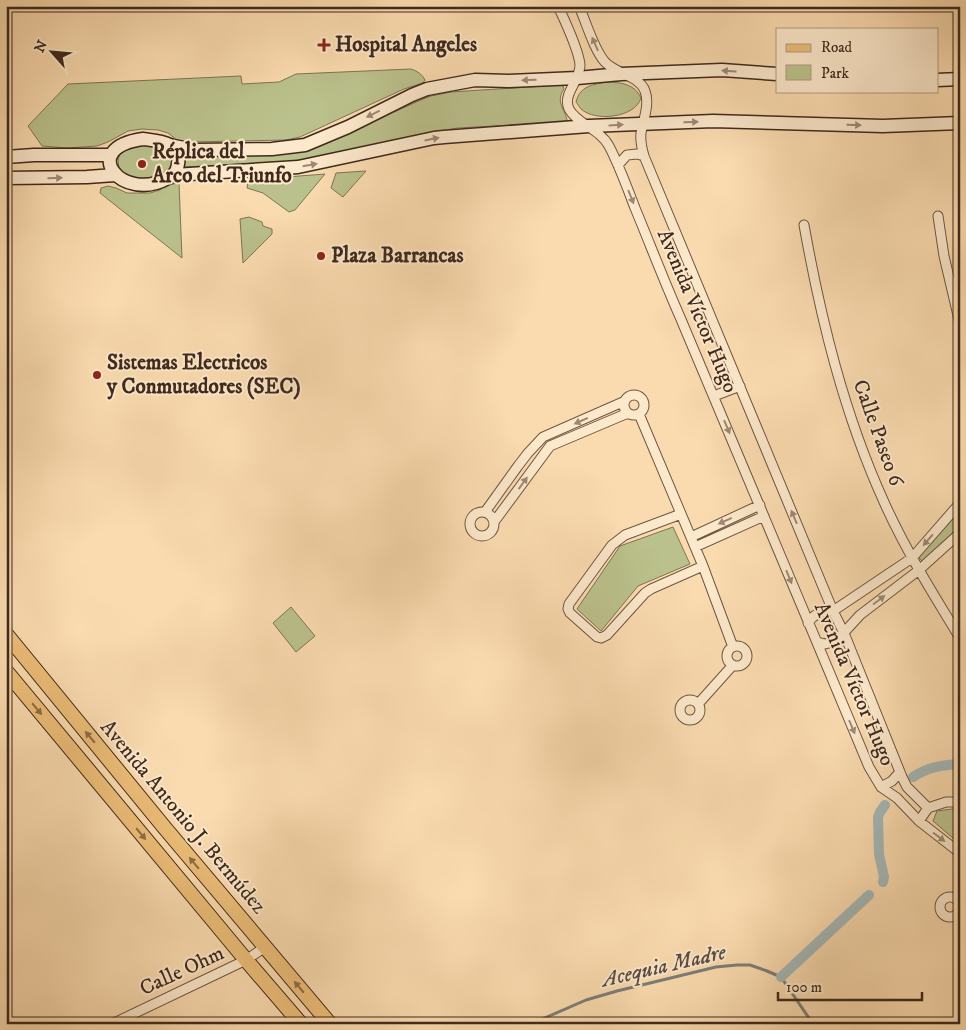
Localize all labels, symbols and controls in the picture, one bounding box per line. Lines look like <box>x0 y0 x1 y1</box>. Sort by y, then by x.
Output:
north arrow <box>28 28 78 78</box>
legend <box>776 28 938 92</box>
place label: Hospital Angeles <box>335 32 477 58</box>
text: N <box>31 37 52 56</box>
one-way arrow <box>591 37 599 51</box>
marker: Hospital Angeles <box>317 38 331 52</box>
text: Road <box>821 38 853 57</box>
text: Park <box>821 64 850 83</box>
one-way arrow <box>720 66 736 74</box>
one-way arrow <box>520 76 536 84</box>
one-way arrow <box>366 111 380 119</box>
one-way arrow <box>684 118 700 126</box>
one-way arrow <box>608 121 624 129</box>
one-way arrow <box>846 122 862 130</box>
one-way arrow <box>424 134 440 142</box>
place label: Réplica del Arco del Triunfo <box>151 139 292 189</box>
marker: Réplica del Arco del Triunfo <box>136 158 148 170</box>
one-way arrow <box>302 160 318 168</box>
one-way arrow <box>47 174 63 182</box>
one-way arrow <box>627 190 635 204</box>
street label: Avenida Víctor Hugo <box>651 225 743 397</box>
place label: Plaza Barrancas <box>331 243 464 269</box>
marker: Plaza Barrancas <box>315 250 327 262</box>
place label: Sistemas Electricos y Conmutadores (SEC) <box>106 350 301 400</box>
marker: Sistemas Electricos y Conmutadores (SEC) <box>91 369 103 381</box>
street label: Calle Paseo 6 <box>847 376 910 491</box>
one-way arrow <box>574 417 588 425</box>
one-way arrow <box>724 420 732 434</box>
one-way arrow <box>518 476 528 490</box>
one-way arrow <box>790 510 798 524</box>
one-way arrow <box>718 517 732 525</box>
one-way arrow <box>922 533 933 546</box>
one-way arrow <box>786 570 794 585</box>
one-way arrow <box>872 595 886 605</box>
street label: Avenida Víctor Hugo <box>808 598 900 770</box>
one-way arrow <box>32 702 43 715</box>
street label: Avenida Antonio J. Bermúdez <box>94 715 272 919</box>
one-way arrow <box>849 720 857 734</box>
one-way arrow <box>85 731 96 744</box>
one-way arrow <box>135 828 146 841</box>
one-way arrow <box>932 832 946 842</box>
one-way arrow <box>188 856 199 869</box>
water label: Acequia Madre <box>597 939 729 995</box>
street label: Calle Ohm <box>136 940 229 1002</box>
scale bar <box>778 970 922 1002</box>
text: 100 m <box>786 978 822 997</box>
one-way arrow <box>293 981 305 993</box>

